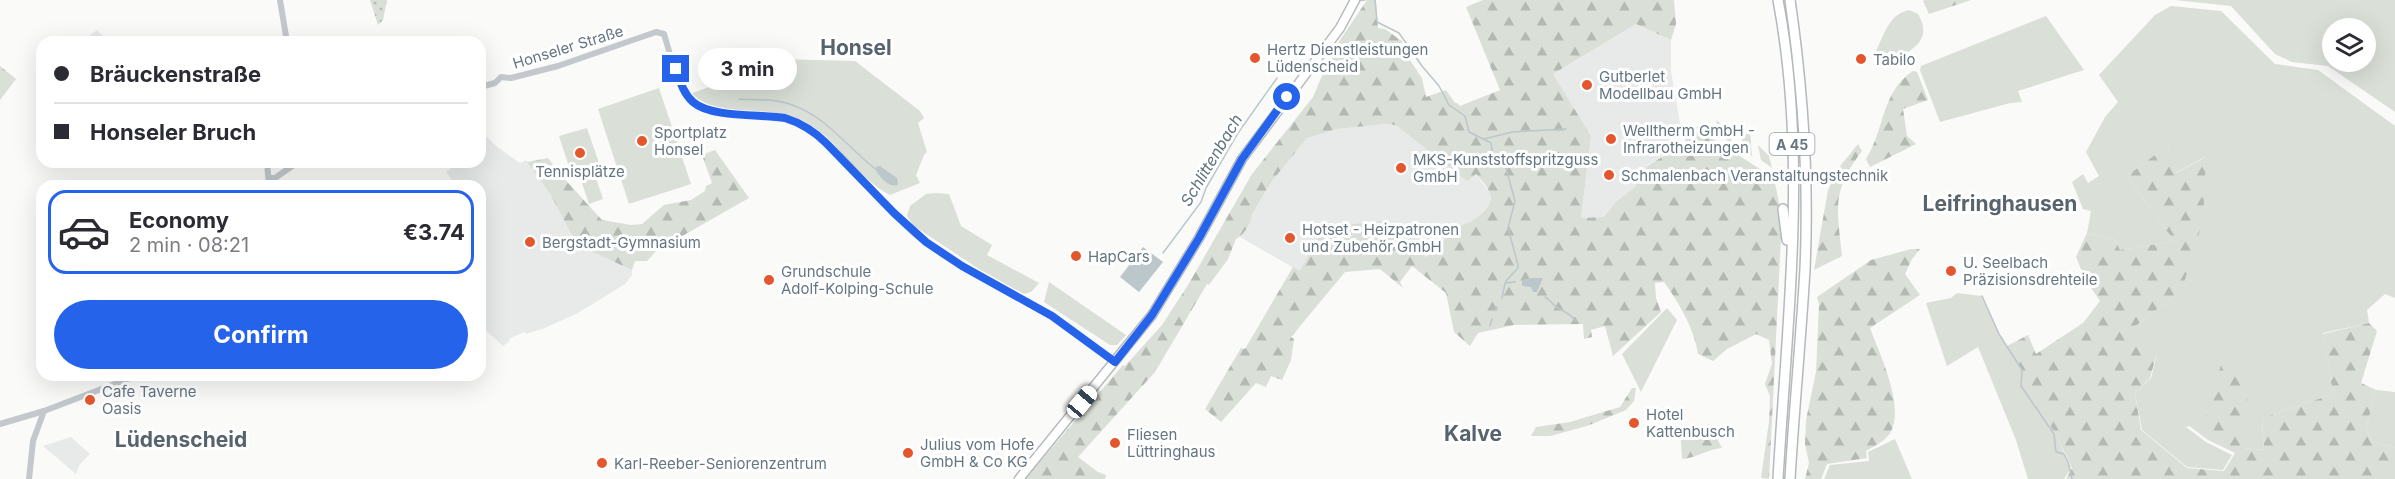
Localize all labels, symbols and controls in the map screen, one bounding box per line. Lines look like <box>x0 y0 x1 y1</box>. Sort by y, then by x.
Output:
map controls <box>2322 18 2376 72</box>
button: layers <box>2322 18 2376 72</box>
street label: Honseler Straße <box>510 21 626 73</box>
district label: Honsel <box>820 35 892 60</box>
place label: Hertz Dienstleistungen Lüdenscheid <box>1267 40 1428 76</box>
callout: 3 min <box>697 48 796 90</box>
place label: Tabilo <box>1873 50 1915 69</box>
marker: Hertz Dienstleistungen Lüdenscheid <box>1248 51 1262 65</box>
marker: Tabilo <box>1854 52 1868 66</box>
route end <box>662 55 689 82</box>
text: 3 min <box>721 57 774 81</box>
text: Bräuckenstraße <box>90 61 261 87</box>
place label: Gutberlet Modellbau GmbH <box>1599 67 1722 103</box>
marker: Gutberlet Modellbau GmbH <box>1580 78 1594 92</box>
route start <box>1273 83 1300 110</box>
water label: Schlittenbach <box>1176 110 1246 210</box>
text: Honseler Bruch <box>90 119 256 145</box>
place label: Welltherm GmbH - Infrarotheizungen <box>1623 121 1755 157</box>
place label: Sportplatz Honsel <box>654 123 727 159</box>
marker: Welltherm GmbH - Infrarotheizungen <box>1604 132 1618 146</box>
road number: A 45 <box>1770 133 1814 155</box>
marker: Sportplatz Honsel <box>635 134 649 148</box>
marker: Tennisplätze <box>573 146 587 160</box>
place label: MKS-Kunststoffspritzguss GmbH <box>1413 150 1598 186</box>
marker: MKS-Kunststoffspritzguss GmbH <box>1394 161 1408 175</box>
place label: Tennisplätze <box>535 162 625 181</box>
place label: Schmalenbach Veranstaltungstechnik <box>1621 166 1889 185</box>
marker: Schmalenbach Veranstaltungstechnik <box>1602 168 1616 182</box>
district label: Leifringhausen <box>1923 191 2077 216</box>
icon: car <box>57 205 111 259</box>
text: Economy <box>129 207 229 233</box>
text: €3.74 <box>403 219 465 245</box>
place label: Hotset - Heizpatronen und Zubehör GmbH <box>1302 220 1459 256</box>
marker: Hotset - Heizpatronen und Zubehör GmbH <box>1283 231 1297 245</box>
text: 2 min · 08:21 <box>129 233 249 257</box>
place label: Bergstadt-Gymnasium <box>542 233 701 252</box>
marker: Bergstadt-Gymnasium <box>523 235 537 249</box>
place label: HapCars <box>1088 247 1150 266</box>
marker: HapCars <box>1069 249 1083 263</box>
place label: U. Seelbach Präzisionsdrehteile <box>1963 253 2098 289</box>
place label: Grundschule Adolf-Kolping-Schule <box>781 262 933 298</box>
marker: U. Seelbach Präzisionsdrehteile <box>1944 264 1958 278</box>
marker: Grundschule Adolf-Kolping-Schule <box>762 273 776 287</box>
button: Confirm <box>54 300 468 369</box>
place label: Cafe Taverne Oasis <box>102 382 197 418</box>
car <box>1064 382 1100 422</box>
marker: Cafe Taverne Oasis <box>83 393 97 407</box>
place label: Hotel Kattenbusch <box>1646 405 1735 441</box>
marker: Hotel Kattenbusch <box>1627 416 1641 430</box>
district label: Kalve <box>1444 421 1502 446</box>
place label: Fliesen Lüttringhaus <box>1127 425 1216 461</box>
district label: Lüdenscheid <box>115 427 247 452</box>
place label: Julius vom Hofe GmbH & Co KG <box>920 435 1034 471</box>
marker: Fliesen Lüttringhaus <box>1108 436 1122 450</box>
marker: Julius vom Hofe GmbH & Co KG <box>901 446 915 460</box>
place label: Karl-Reeber-Seniorenzentrum <box>614 454 827 473</box>
marker: Karl-Reeber-Seniorenzentrum <box>595 456 609 470</box>

